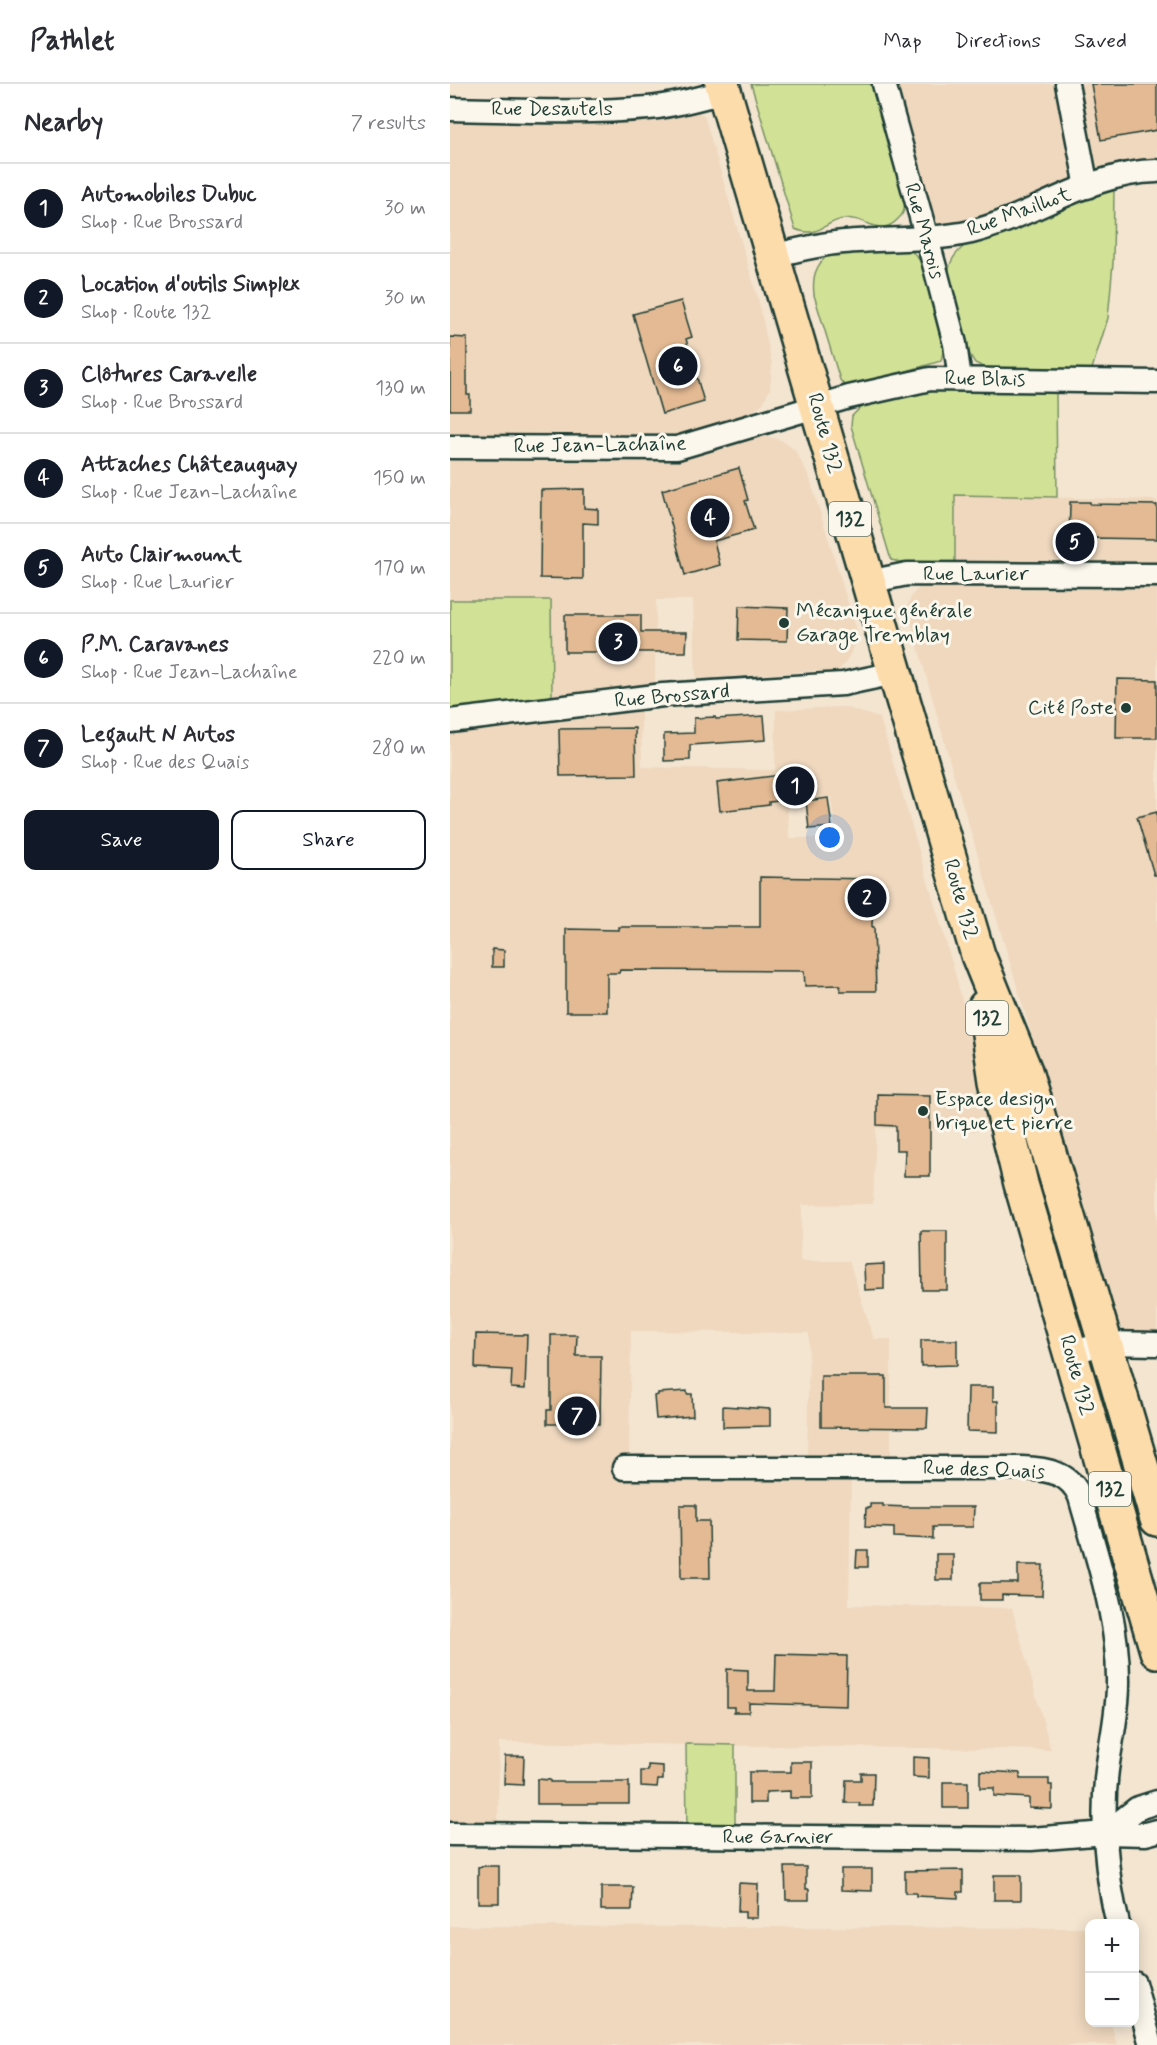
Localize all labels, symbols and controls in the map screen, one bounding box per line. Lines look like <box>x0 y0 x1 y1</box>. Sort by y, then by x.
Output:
text: Pathlet <box>30 23 114 60</box>
text: Map <box>883 27 922 55</box>
text: Directions <box>955 27 1041 55</box>
text: Saved <box>1074 27 1127 55</box>
street label: Rue Desautels <box>491 95 613 123</box>
text: Nearby <box>24 106 103 140</box>
text: 7 results <box>351 110 426 137</box>
street label: Rue Marois <box>897 180 951 282</box>
street label: Rue Mailhot <box>963 180 1075 244</box>
text: Automobiles Dubuc <box>81 181 257 209</box>
text: 1 <box>39 195 48 222</box>
text: 30 m <box>384 195 426 222</box>
text: Shop · Rue Brossard <box>81 209 243 236</box>
text: Location d'outils Simplex <box>81 271 300 299</box>
text: 2 <box>39 285 48 312</box>
text: 30 m <box>384 285 426 312</box>
text: Shop · Route 132 <box>81 299 211 326</box>
pin: 6 <box>658 344 698 388</box>
text: Clôtures Caravelle <box>81 361 257 389</box>
street label: Rue Blais <box>944 364 1026 394</box>
text: 3 <box>39 375 48 402</box>
text: 130 m <box>375 375 426 402</box>
text: Shop · Rue Brossard <box>81 389 243 416</box>
street label: Route 132 <box>800 390 850 476</box>
street label: Rue Jean-Lachaîne <box>513 429 687 461</box>
text: Attaches Châteauguay <box>81 451 298 479</box>
text: 4 <box>38 465 49 492</box>
text: 150 m <box>373 465 426 492</box>
text: Shop · Rue Jean-Lachaîne <box>81 479 298 506</box>
pin: 4 <box>690 496 730 540</box>
road number: 132 <box>829 502 871 536</box>
pin: 5 <box>1056 520 1094 564</box>
text: Auto Clairmount <box>81 541 242 569</box>
text: 5 <box>38 555 50 582</box>
text: 170 m <box>374 555 426 582</box>
street label: Rue Laurier <box>923 560 1029 588</box>
text: Shop · Rue Laurier <box>81 569 234 596</box>
place label: Mécanique générale Garage Tremblay <box>796 597 973 650</box>
marker: Mécanique générale Garage Tremblay <box>777 616 791 630</box>
pin: 3 <box>598 620 638 664</box>
text: P.M. Caravanes <box>81 631 229 659</box>
text: 6 <box>38 645 49 672</box>
text: 220 m <box>372 645 426 672</box>
text: Shop · Rue Jean-Lachaîne <box>81 659 298 686</box>
street label: Rue Brossard <box>613 677 731 715</box>
place label: Cité Poste <box>1028 694 1114 722</box>
marker: Cité Poste <box>1119 701 1133 715</box>
text: Legault N Autos <box>81 721 235 749</box>
text: 7 <box>37 735 50 762</box>
text: 280 m <box>372 735 426 762</box>
text: Shop · Rue des Quais <box>81 749 249 776</box>
pin: 1 <box>776 764 814 808</box>
button: Save <box>24 810 219 870</box>
button: Share <box>231 810 426 870</box>
your location <box>815 823 844 852</box>
street label: Route 132 <box>936 856 986 942</box>
pin: 2 <box>848 876 886 920</box>
road number: 132 <box>966 1001 1008 1035</box>
place label: Espace design brique et pierre <box>935 1085 1073 1137</box>
marker: Espace design brique et pierre <box>916 1104 930 1118</box>
street label: Route 132 <box>1052 1332 1102 1418</box>
pin: 7 <box>558 1394 596 1438</box>
street label: Rue des Quais <box>923 1454 1045 1486</box>
road number: 132 <box>1089 1472 1131 1506</box>
street label: Rue Garnier <box>723 1823 834 1851</box>
map controls <box>1085 1919 1139 2027</box>
button: + <box>1085 1919 1139 1973</box>
button: − <box>1085 1973 1139 2027</box>

